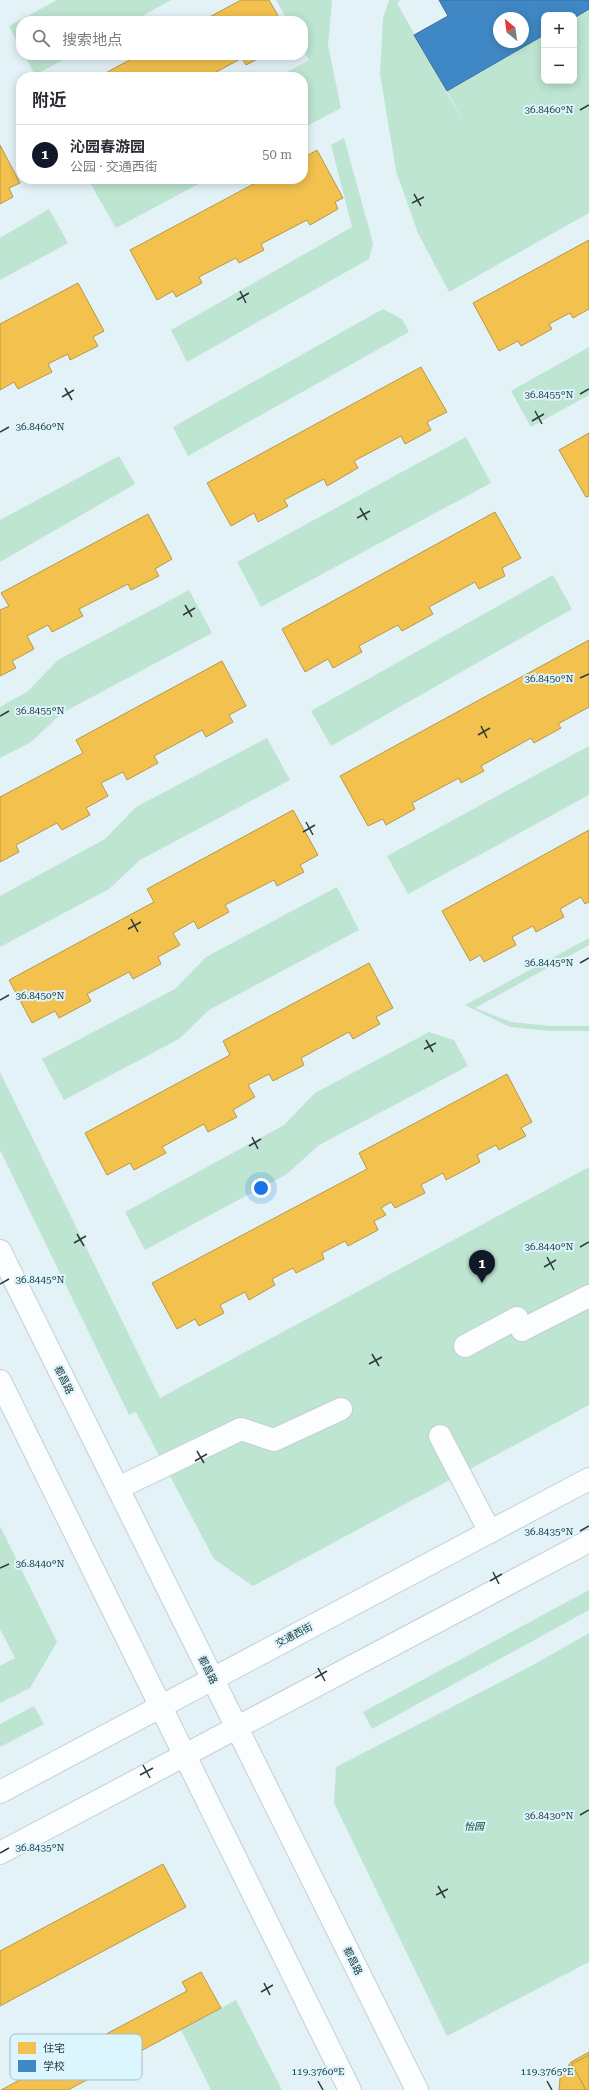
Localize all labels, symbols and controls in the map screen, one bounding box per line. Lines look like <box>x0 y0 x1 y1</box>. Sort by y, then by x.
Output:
north arrow <box>493 12 529 48</box>
map controls <box>541 12 577 84</box>
button: + <box>541 12 577 48</box>
search box <box>16 16 308 60</box>
icon: search <box>30 27 52 49</box>
text: 搜索地点 <box>62 31 122 49</box>
button: − <box>541 48 577 84</box>
text: 附近 <box>32 90 66 110</box>
text: 36.8460°N <box>524 104 574 115</box>
text: 沁园春游园 <box>70 138 145 156</box>
text: 1 <box>41 147 49 162</box>
text: 50 m <box>262 147 292 162</box>
text: 公园 · 交通西街 <box>70 159 158 174</box>
text: 36.8455°N <box>524 389 574 400</box>
text: 36.8460°N <box>15 421 65 432</box>
text: 36.8450°N <box>524 673 574 684</box>
text: 36.8455°N <box>15 705 65 716</box>
text: 36.8445°N <box>524 957 574 968</box>
text: 36.8450°N <box>15 990 65 1001</box>
your location <box>251 1178 271 1198</box>
text: 36.8440°N <box>524 1241 574 1252</box>
pin: 1 <box>469 1250 495 1283</box>
text: 36.8445°N <box>15 1274 65 1285</box>
street label: 都昌路 <box>52 1364 76 1396</box>
text: 36.8435°N <box>524 1526 574 1537</box>
text: 36.8440°N <box>15 1558 65 1569</box>
street label: 交通西街 <box>274 1621 314 1649</box>
street label: 都昌路 <box>196 1654 220 1686</box>
text: 36.8430°N <box>524 1810 574 1821</box>
park label: 怡园 <box>464 1821 486 1832</box>
text: 36.8435°N <box>15 1842 65 1853</box>
street label: 都昌路 <box>341 1945 365 1977</box>
legend <box>10 2034 142 2080</box>
text: 住宅 <box>43 2042 65 2055</box>
text: 学校 <box>43 2060 65 2073</box>
text: 119.3760°E <box>291 2066 345 2077</box>
text: 119.3765°E <box>520 2066 574 2077</box>

